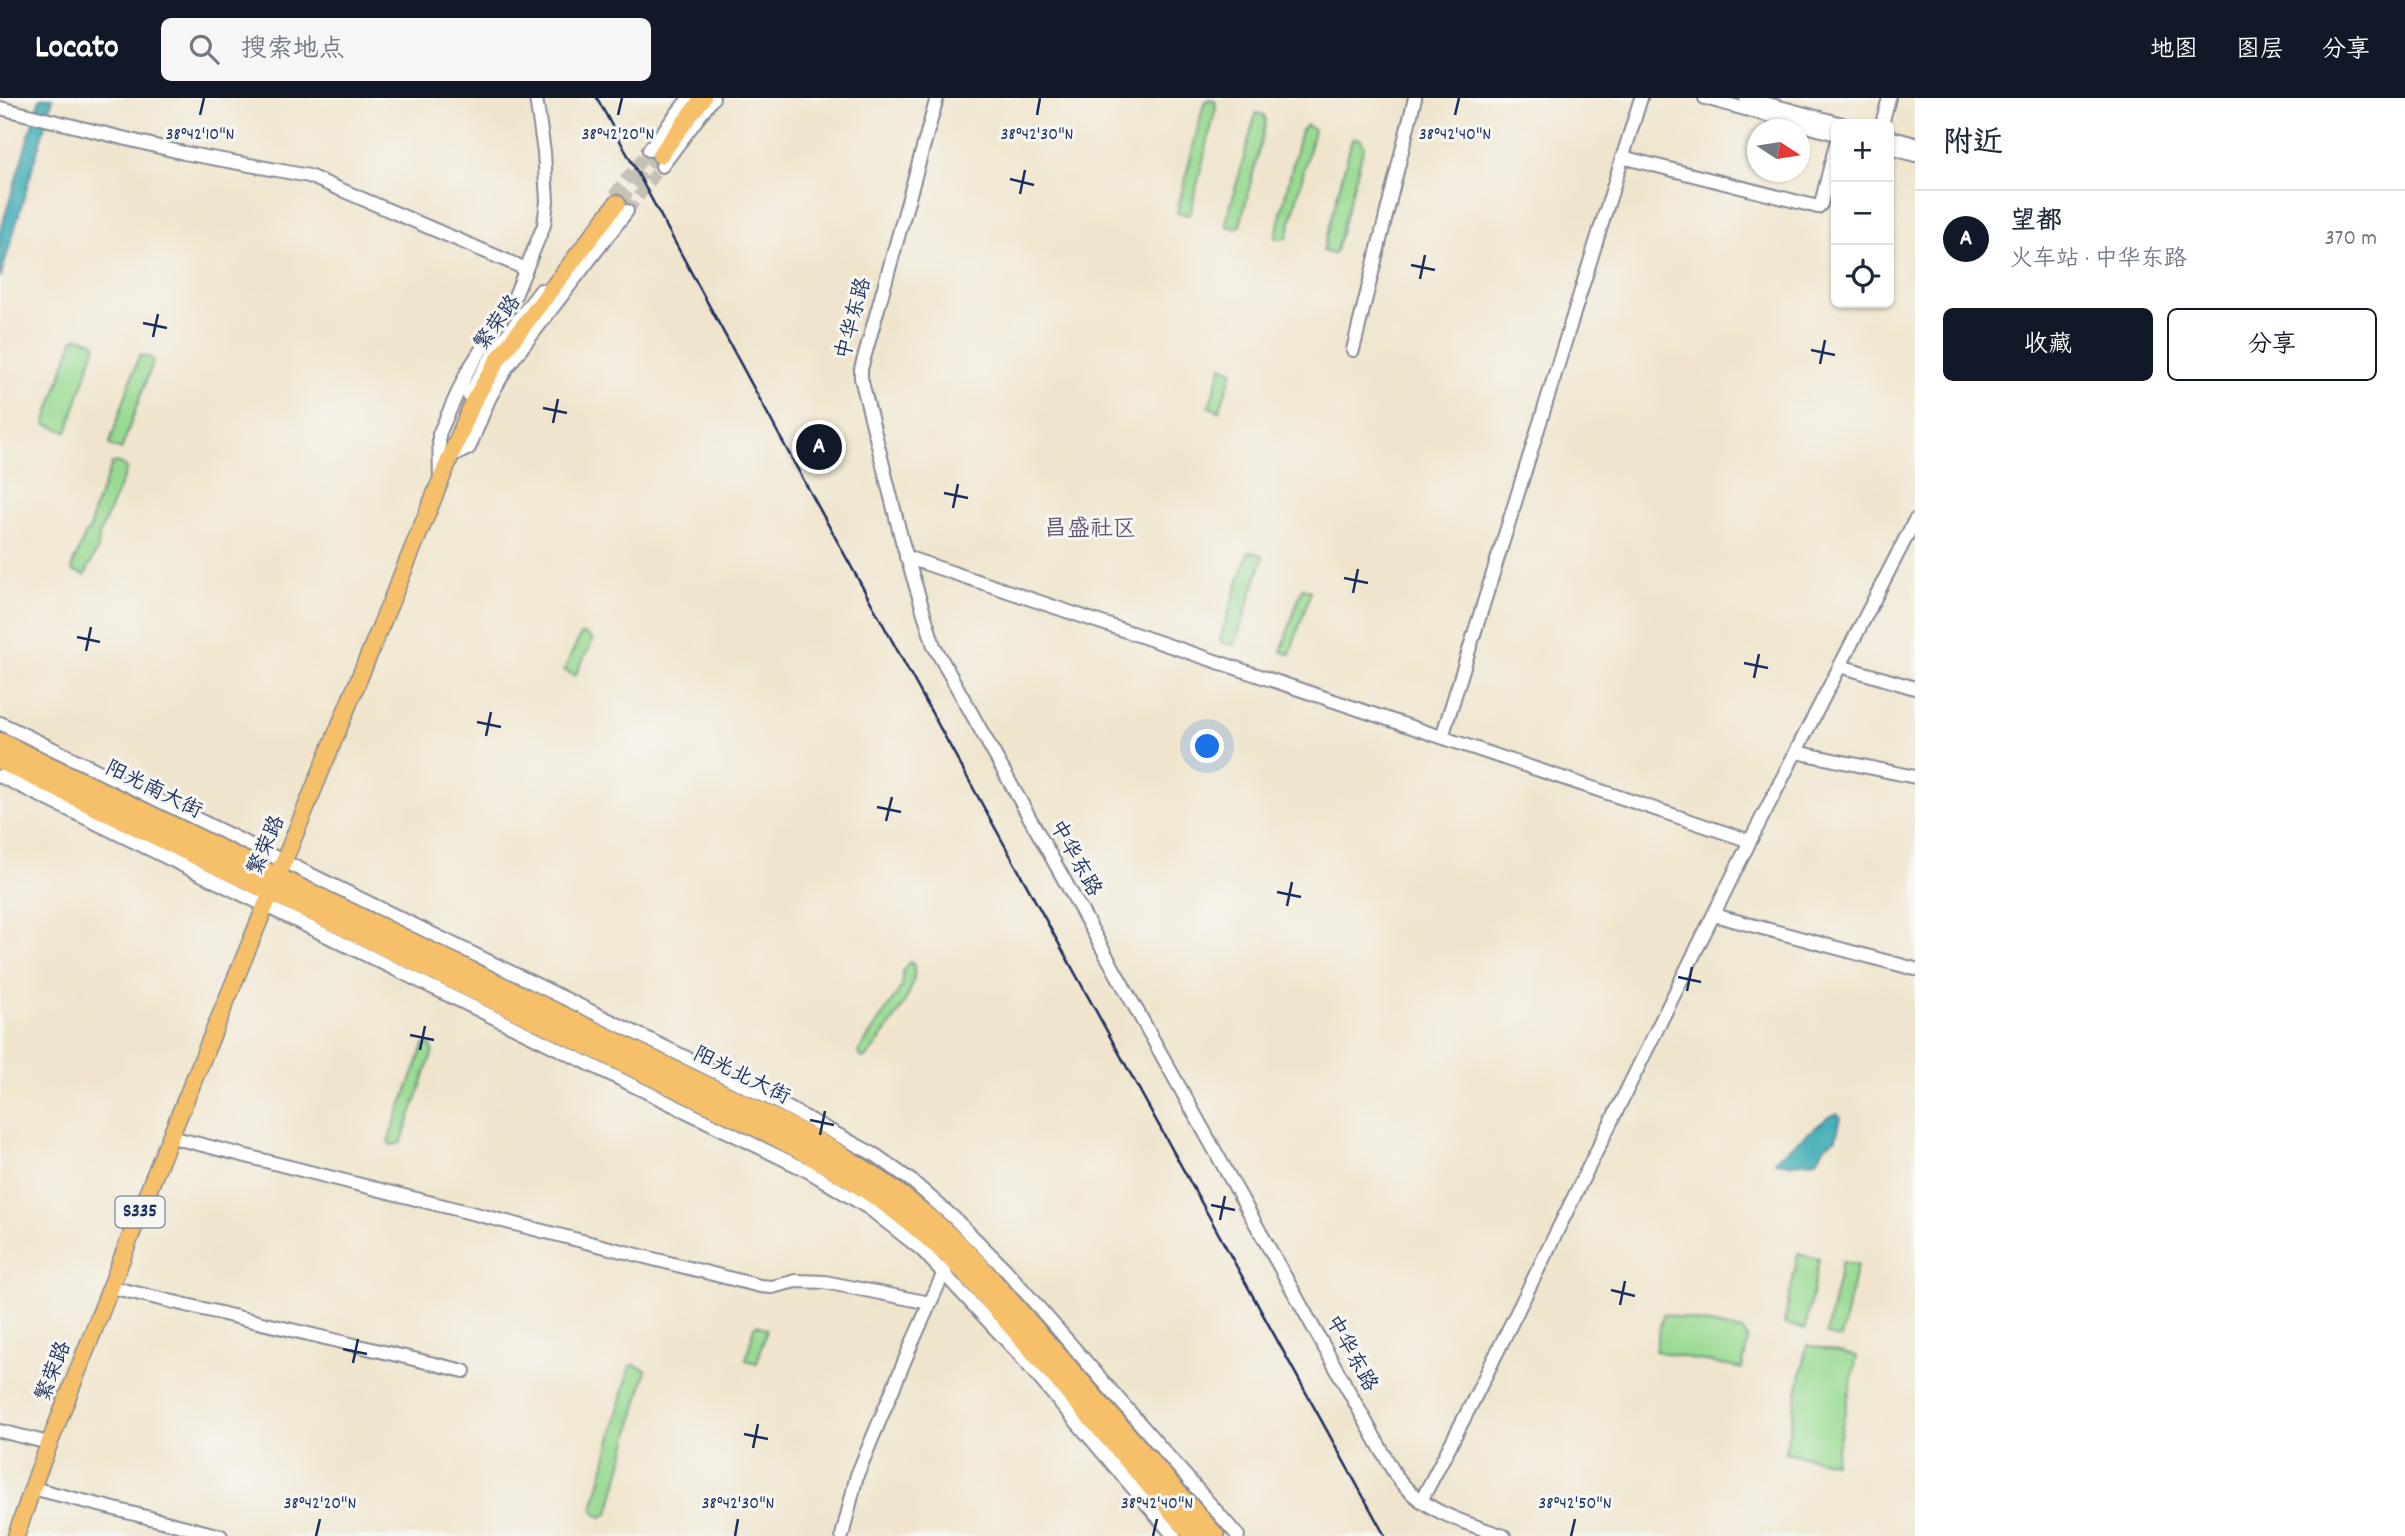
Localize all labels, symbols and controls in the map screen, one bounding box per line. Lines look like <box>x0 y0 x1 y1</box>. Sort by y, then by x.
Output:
search box <box>161 18 651 81</box>
text: Locato <box>35 26 119 73</box>
icon: search <box>185 30 223 68</box>
text: 搜索地点 <box>241 32 345 69</box>
text: 地图 <box>2150 34 2198 68</box>
text: 图层 <box>2236 34 2284 68</box>
text: 分享 <box>2322 34 2370 68</box>
north arrow <box>1747 119 1810 182</box>
map controls <box>1831 119 1894 308</box>
button: + <box>1831 119 1894 182</box>
text: 38°42'10"N <box>166 123 234 148</box>
text: 38°42'20"N <box>582 123 654 148</box>
text: 38°42'30"N <box>1001 123 1073 148</box>
text: 38°42'40"N <box>1419 123 1491 148</box>
text: 附近 <box>1943 124 2003 167</box>
button: − <box>1831 182 1894 245</box>
text: 望都 <box>2010 204 2062 241</box>
text: A <box>1960 223 1972 256</box>
text: 370 m <box>2324 223 2377 256</box>
text: 火车站 · 中华东路 <box>2010 244 2187 277</box>
button: locate <box>1831 245 1894 308</box>
street label: 中华东路 <box>830 275 880 363</box>
street label: 繁荣路 <box>468 290 530 358</box>
button: 收藏 <box>1943 308 2153 381</box>
button: 分享 <box>2167 308 2377 381</box>
pin: A <box>796 421 842 473</box>
district label: 昌盛社区 <box>1044 514 1136 547</box>
your location <box>1190 729 1224 763</box>
street label: 阳光南大街 <box>99 755 207 827</box>
street label: 繁荣路 <box>242 811 294 881</box>
street label: 中华东路 <box>1041 815 1107 903</box>
street label: 阳光北大街 <box>687 1041 795 1113</box>
road number: S335 <box>116 1196 164 1228</box>
street label: 中华东路 <box>1317 1310 1383 1398</box>
street label: 繁荣路 <box>30 1337 80 1407</box>
text: 38°42'20"N <box>284 1492 356 1517</box>
text: 38°42'30"N <box>702 1492 774 1517</box>
text: 38°42'40"N <box>1121 1492 1193 1517</box>
text: 38°42'50"N <box>1538 1492 1612 1517</box>

